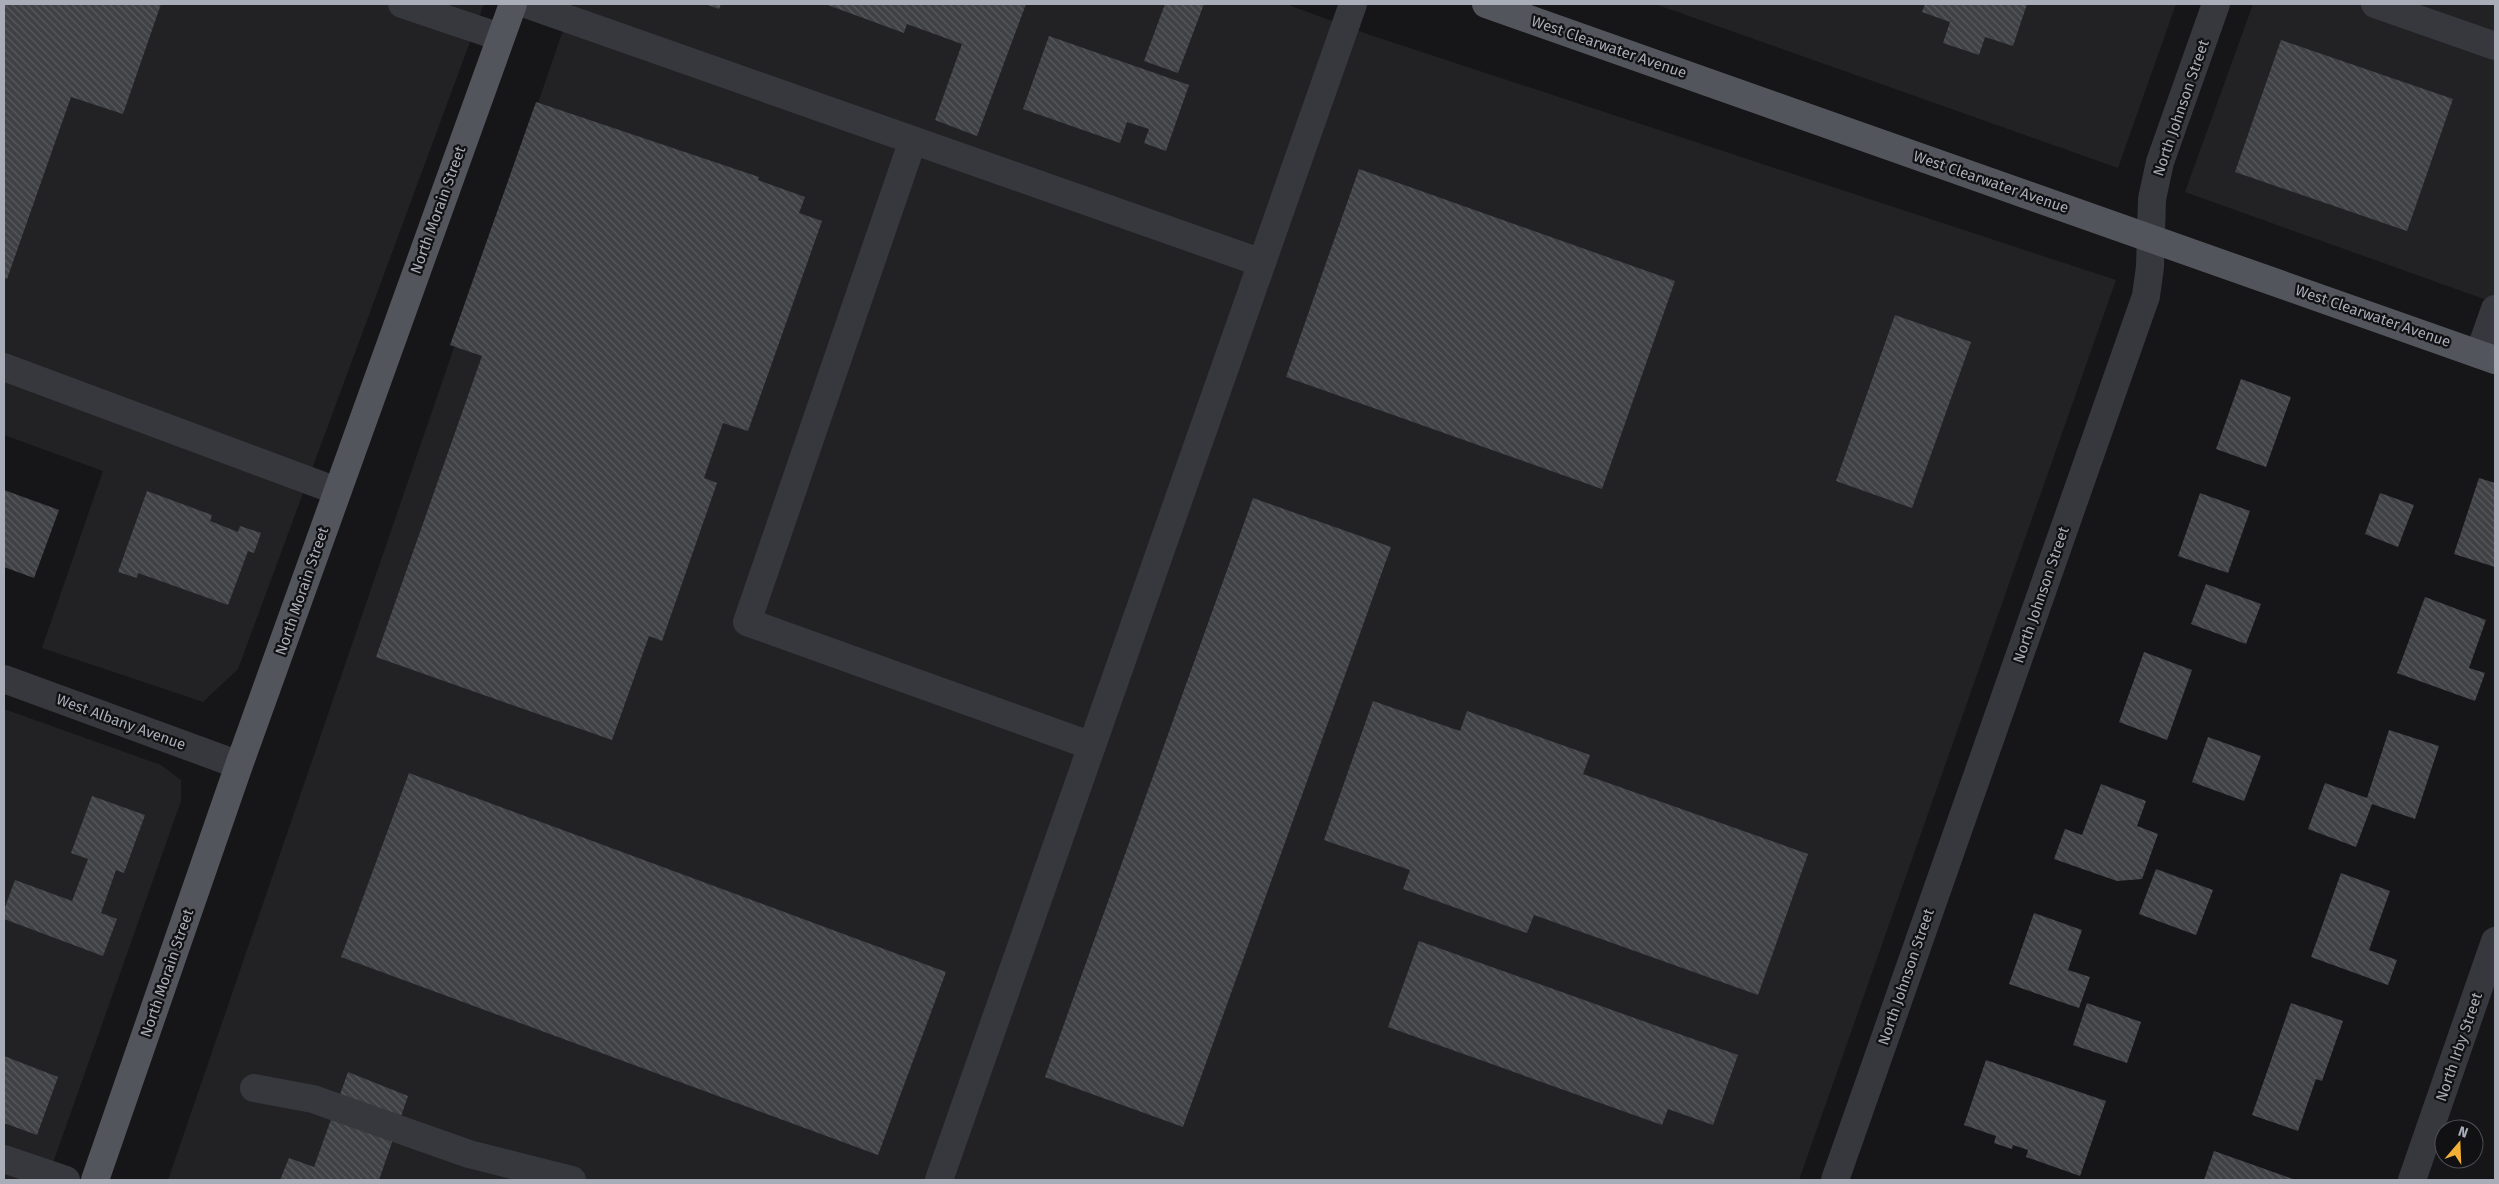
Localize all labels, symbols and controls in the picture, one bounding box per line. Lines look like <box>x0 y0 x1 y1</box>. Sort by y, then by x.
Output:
street label: West Clearwater Avenue <box>1529 12 1689 82</box>
street label: North Johnson Street <box>2149 37 2213 179</box>
street label: North Morain Street <box>407 143 470 276</box>
street label: West Clearwater Avenue <box>1911 147 2071 217</box>
street label: West Clearwater Avenue <box>2293 281 2453 351</box>
street label: North Morain Street <box>272 524 333 658</box>
street label: North Johnson Street <box>2009 524 2073 666</box>
street label: West Albany Avenue <box>54 690 188 754</box>
street label: North Morain Street <box>137 906 198 1040</box>
street label: North Johnson Street <box>1874 906 1938 1048</box>
street label: North Irby Street <box>2432 990 2486 1104</box>
north arrow <box>2434 1119 2484 1169</box>
text: N <box>2456 1123 2470 1142</box>

